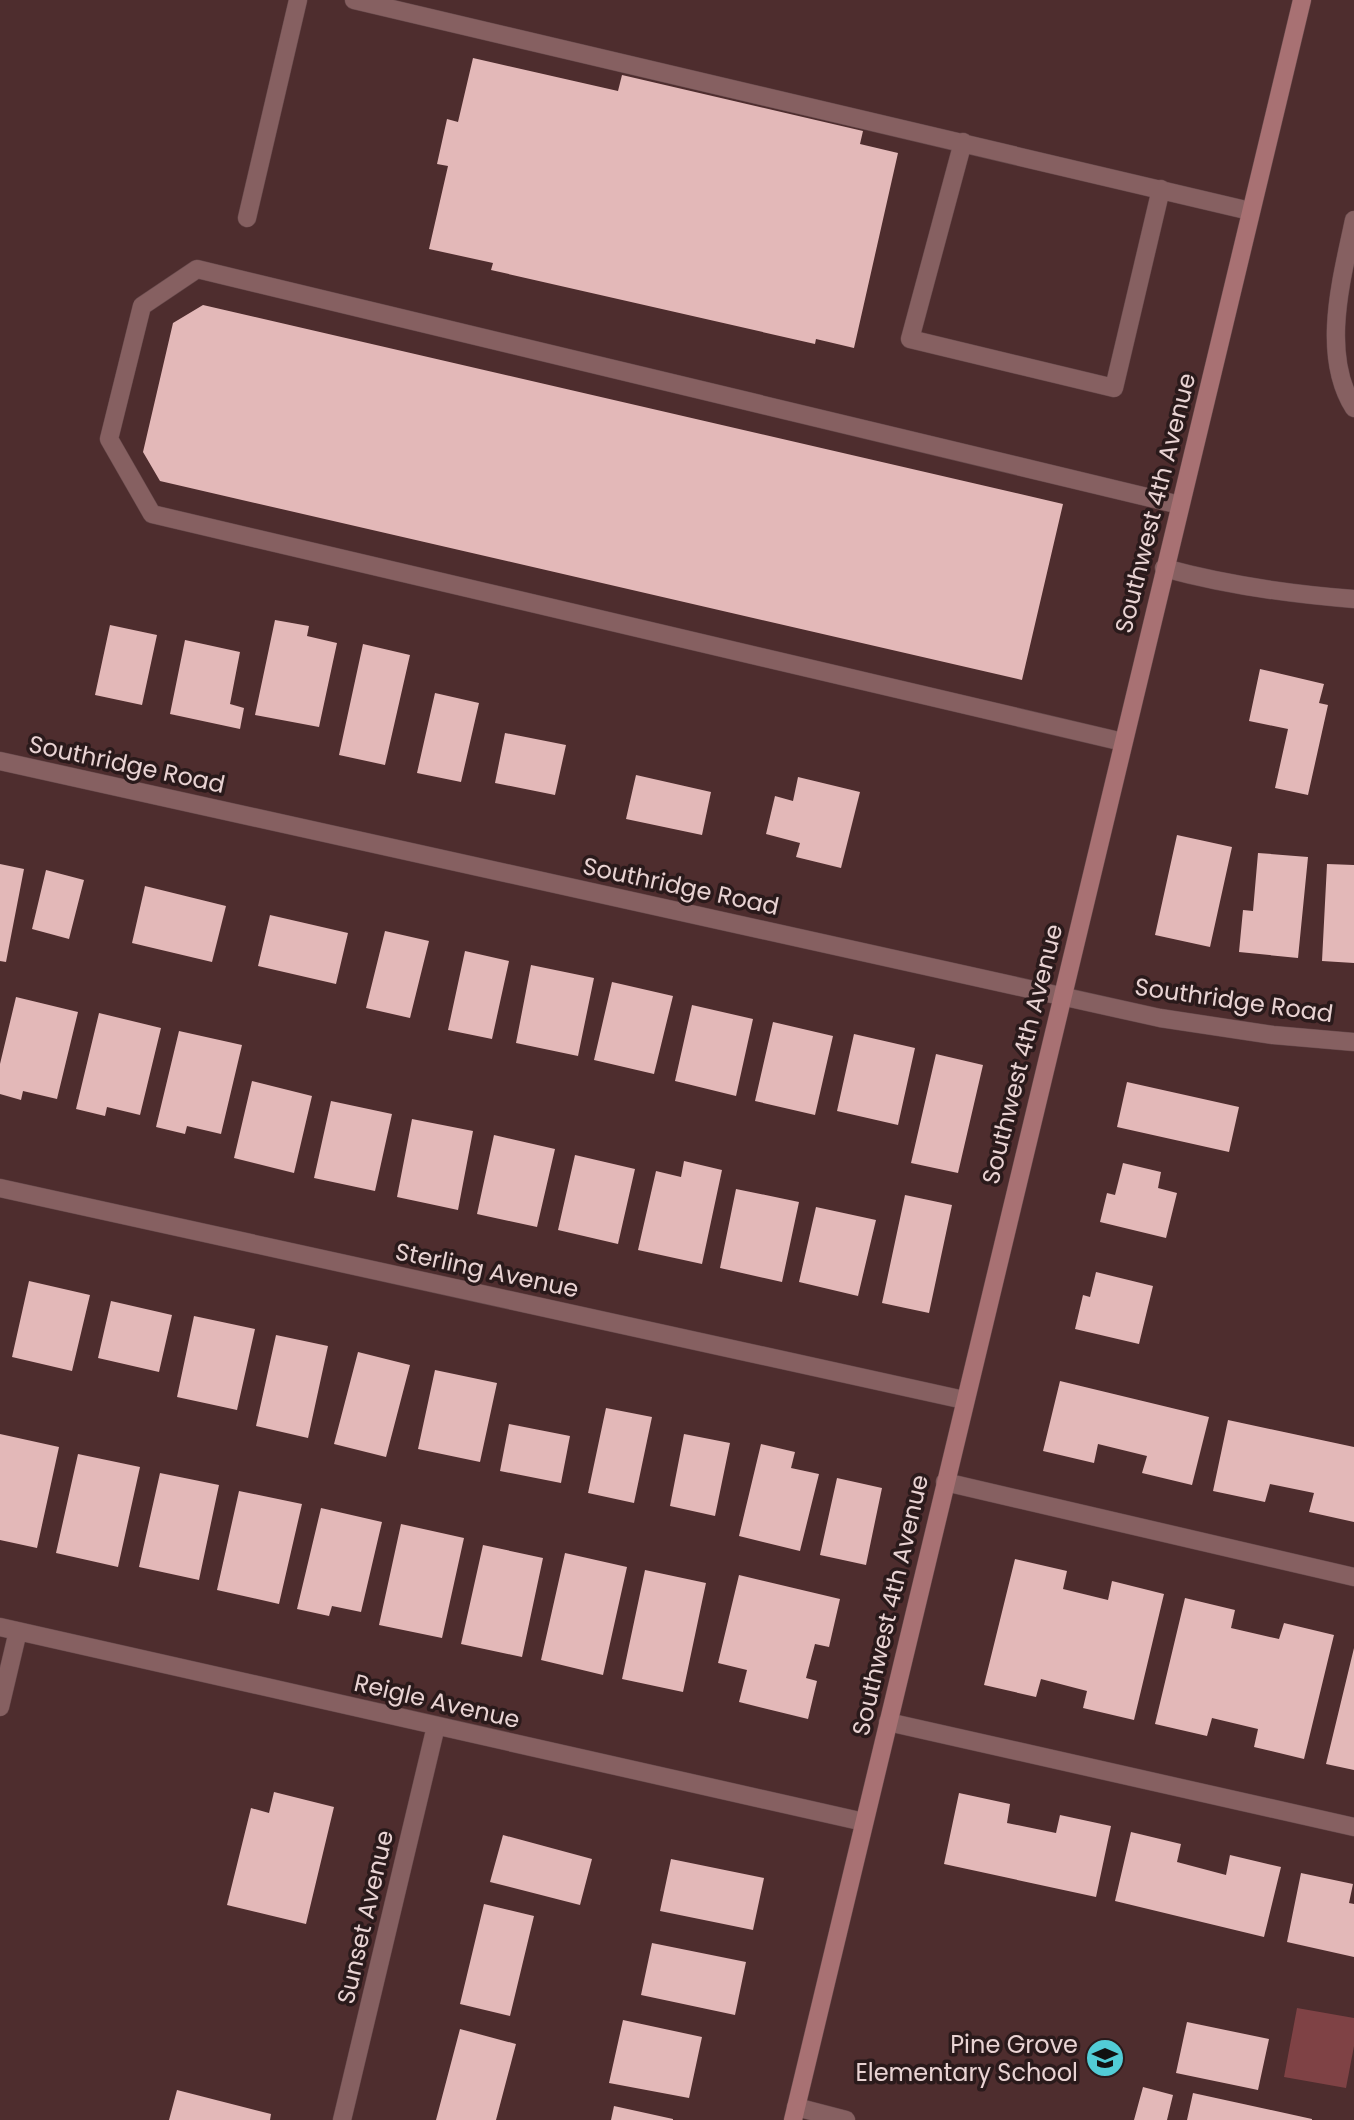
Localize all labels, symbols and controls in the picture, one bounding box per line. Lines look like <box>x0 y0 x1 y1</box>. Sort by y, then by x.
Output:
street label: Southwest 4th Avenue <box>1107 370 1203 636</box>
street label: Southridge Road <box>26 727 228 801</box>
street label: Southridge Road <box>580 849 782 923</box>
street label: Southwest 4th Avenue <box>974 921 1070 1187</box>
street label: Southridge Road <box>1133 970 1335 1030</box>
street label: Sterling Avenue <box>392 1234 582 1306</box>
street label: Southwest 4th Avenue <box>844 1471 936 1739</box>
street label: Reigle Avenue <box>351 1666 523 1736</box>
street label: Sunset Avenue <box>329 1827 401 2007</box>
place label: Pine Grove Elementary School <box>855 2028 1078 2089</box>
school or university icon: Pine Grove Elementary School <box>1084 2037 1126 2079</box>

